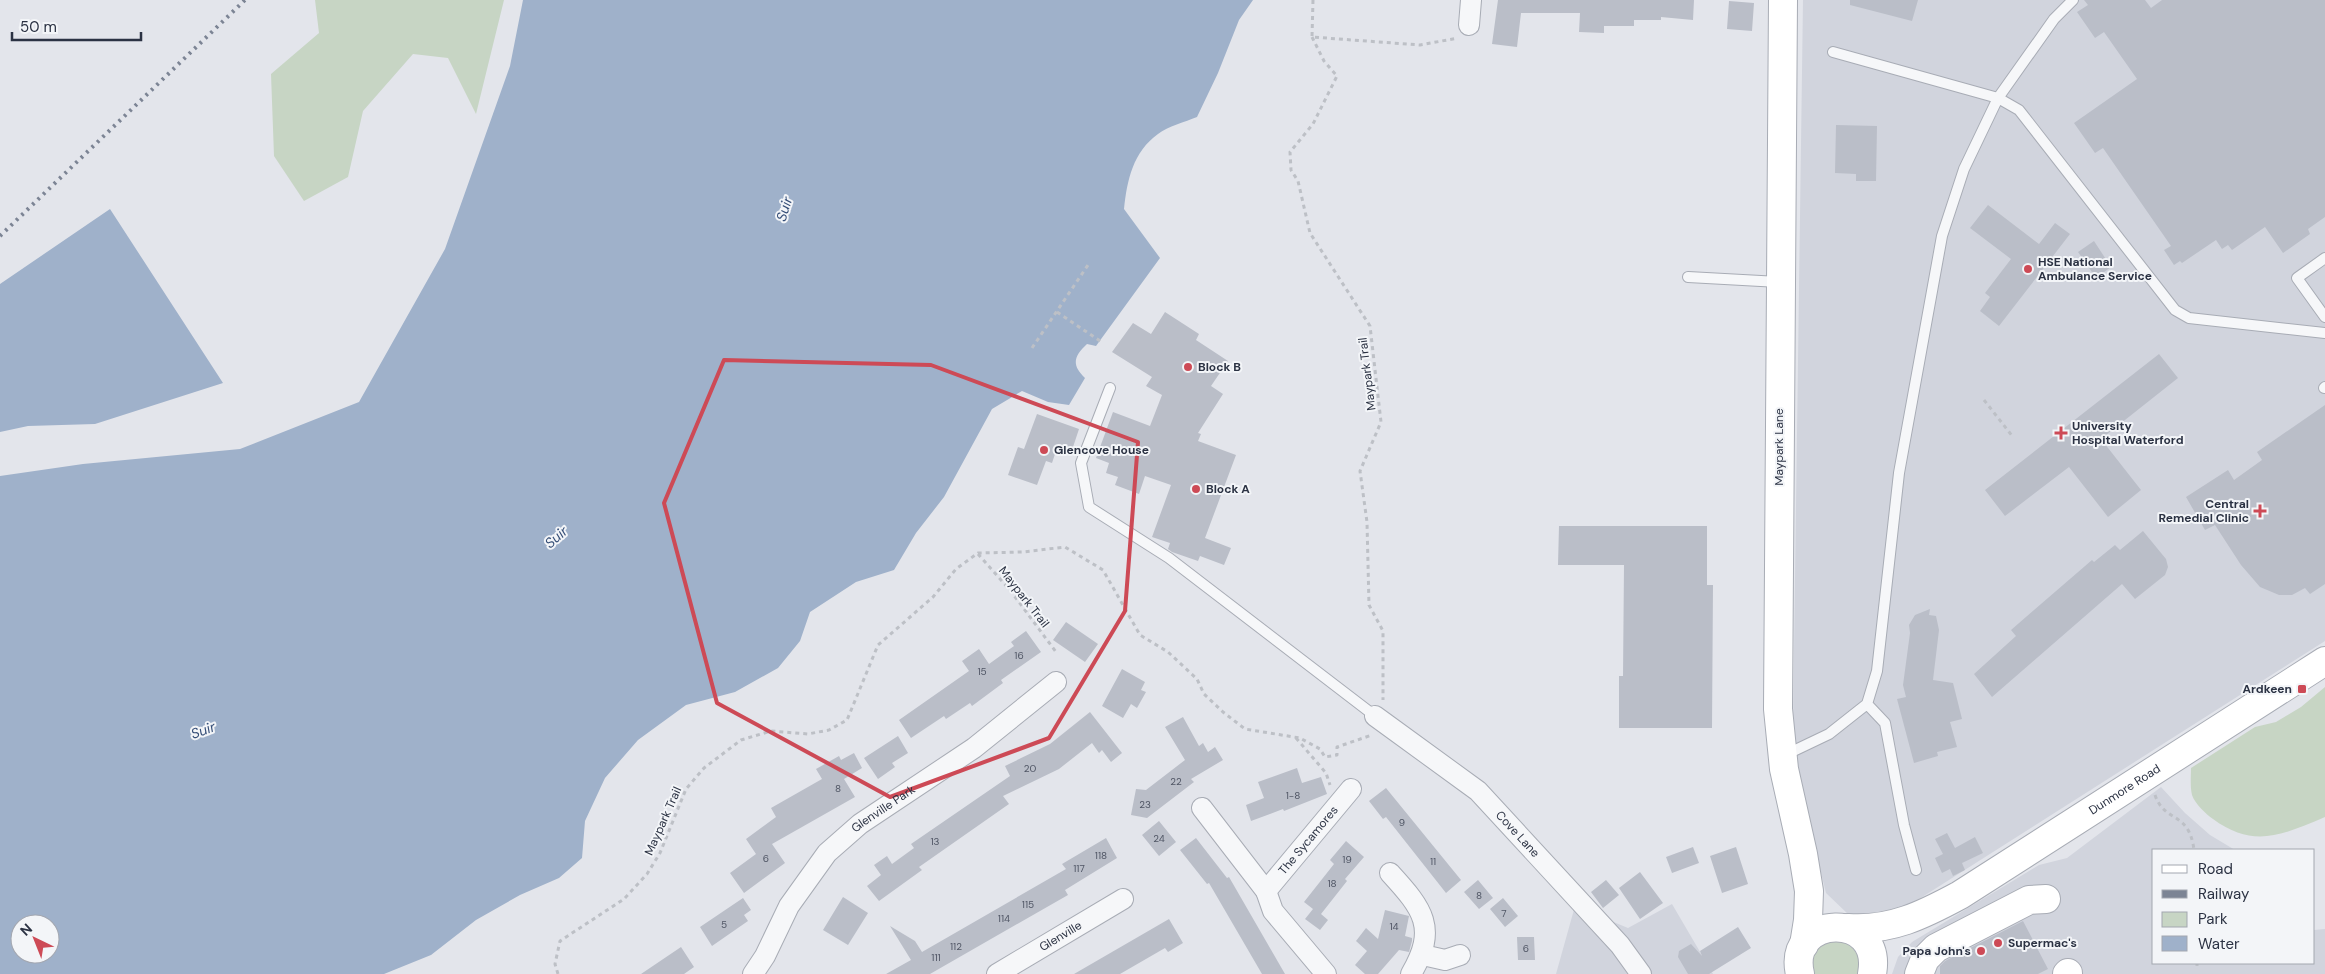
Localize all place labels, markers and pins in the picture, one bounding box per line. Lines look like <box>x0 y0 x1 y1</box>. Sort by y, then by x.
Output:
place label: HSE National Ambulance Service <box>2038 254 2152 284</box>
marker: HSE National Ambulance Service <box>2022 263 2034 275</box>
place label: Block B <box>1198 359 1241 375</box>
marker: Block B <box>1182 361 1194 373</box>
place label: University Hospital Waterford <box>2072 418 2184 448</box>
marker: University Hospital Waterford <box>2054 426 2068 440</box>
place label: Glencove House <box>1054 442 1149 458</box>
marker: Glencove House <box>1038 444 1050 456</box>
place label: Block A <box>1206 481 1250 497</box>
marker: Block A <box>1190 483 1202 495</box>
place label: Central Remedial Clinic <box>2159 496 2249 526</box>
marker: Central Remedial Clinic <box>2253 504 2267 518</box>
place label: Ardkeen <box>2243 681 2292 697</box>
marker: Ardkeen <box>2296 683 2308 695</box>
place label: Supermac's <box>2008 935 2077 951</box>
marker: Supermac's <box>1992 937 2004 949</box>
place label: Papa John's <box>1903 943 1971 959</box>
marker: Papa John's <box>1975 945 1987 957</box>

